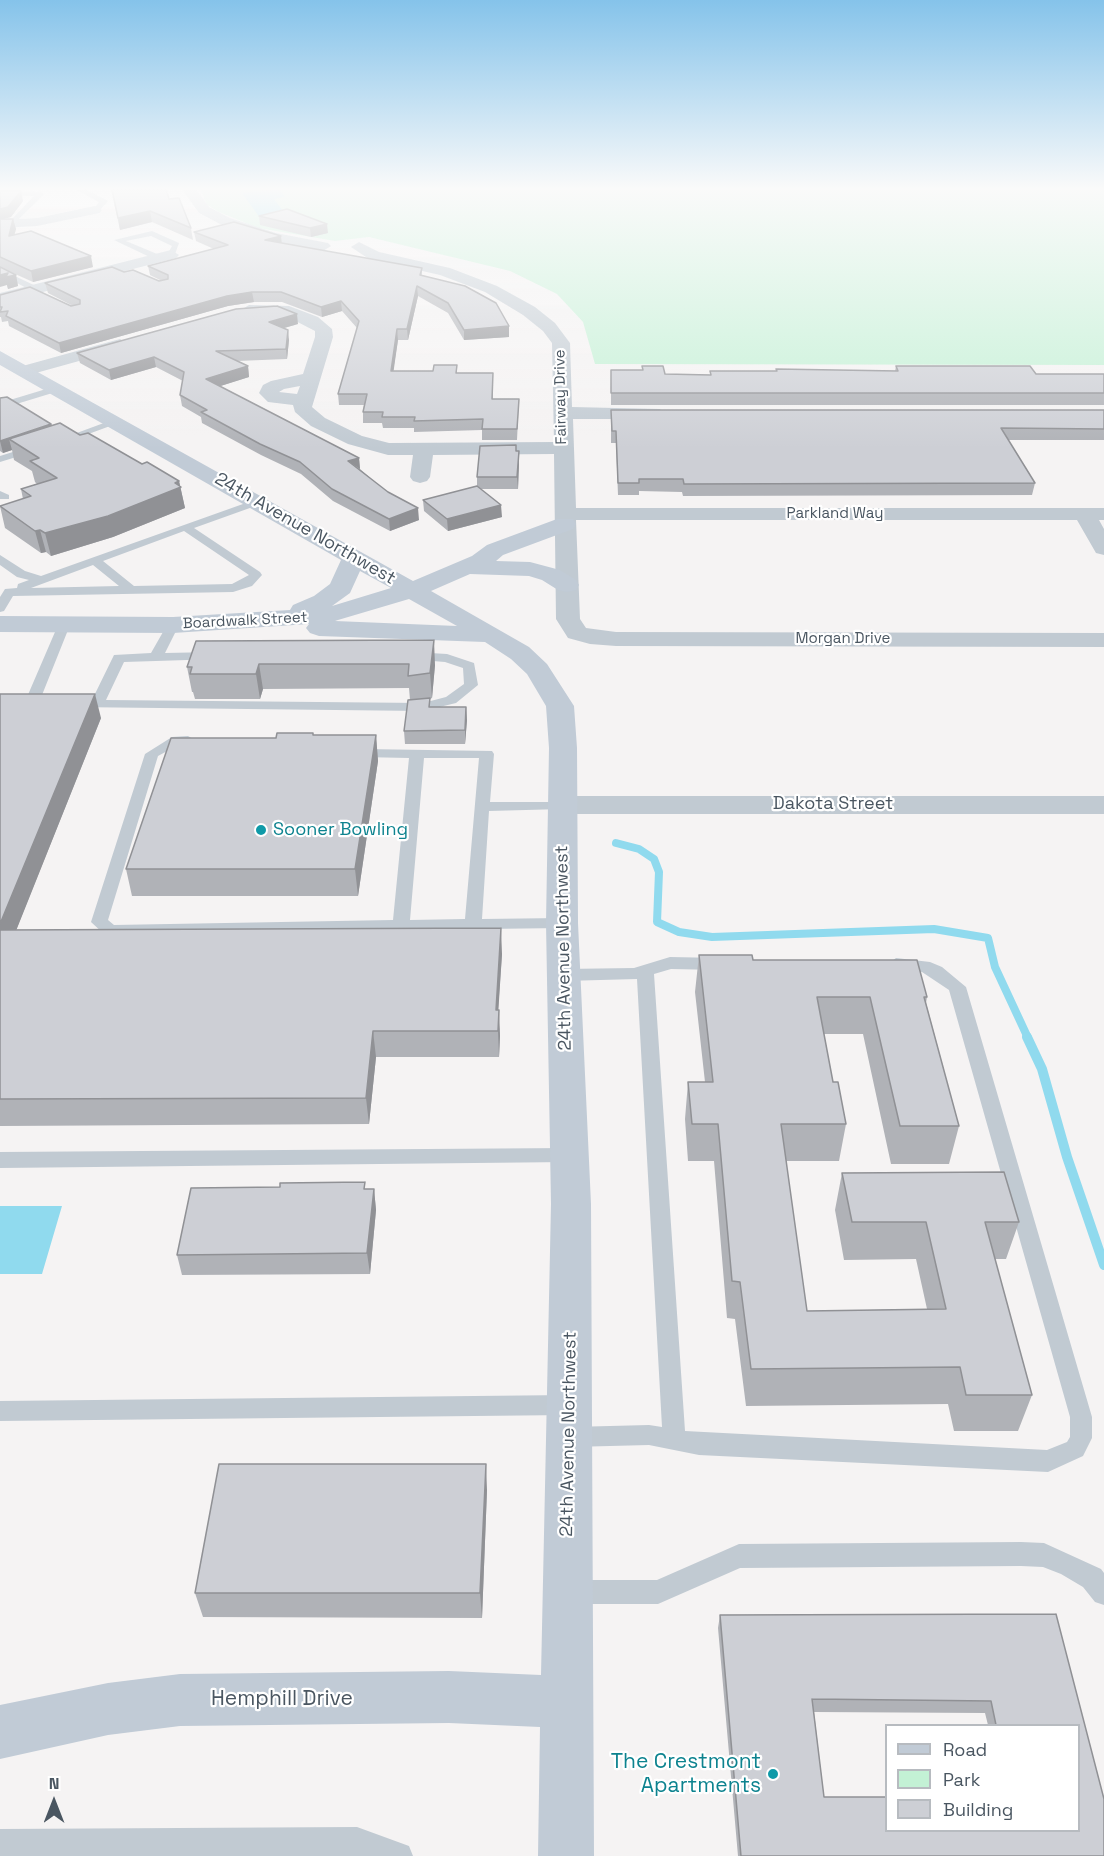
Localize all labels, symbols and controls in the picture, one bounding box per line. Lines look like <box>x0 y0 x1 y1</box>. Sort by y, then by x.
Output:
street label: Fairway Drive <box>551 349 571 445</box>
street label: 24th Avenue Northwest <box>211 468 399 590</box>
street label: Parkland Way <box>787 505 883 523</box>
street label: Boardwalk Street <box>182 609 308 633</box>
street label: Morgan Drive <box>796 630 890 648</box>
street label: Dakota Street <box>773 793 893 815</box>
place label: Sooner Bowling <box>273 819 408 841</box>
marker: Sooner Bowling <box>254 823 268 837</box>
street label: 24th Avenue Northwest <box>551 845 577 1051</box>
street label: 24th Avenue Northwest <box>556 1331 582 1537</box>
street label: Hemphill Drive <box>211 1686 353 1712</box>
legend <box>885 1724 1080 1832</box>
text: Road <box>943 1738 987 1761</box>
place label: The Crestmont Apartments <box>611 1749 761 1799</box>
marker: The Crestmont Apartments <box>766 1767 780 1781</box>
text: Park <box>943 1768 980 1791</box>
north arrow <box>24 1772 84 1832</box>
text: N <box>49 1773 59 1794</box>
text: Building <box>943 1798 1013 1821</box>

